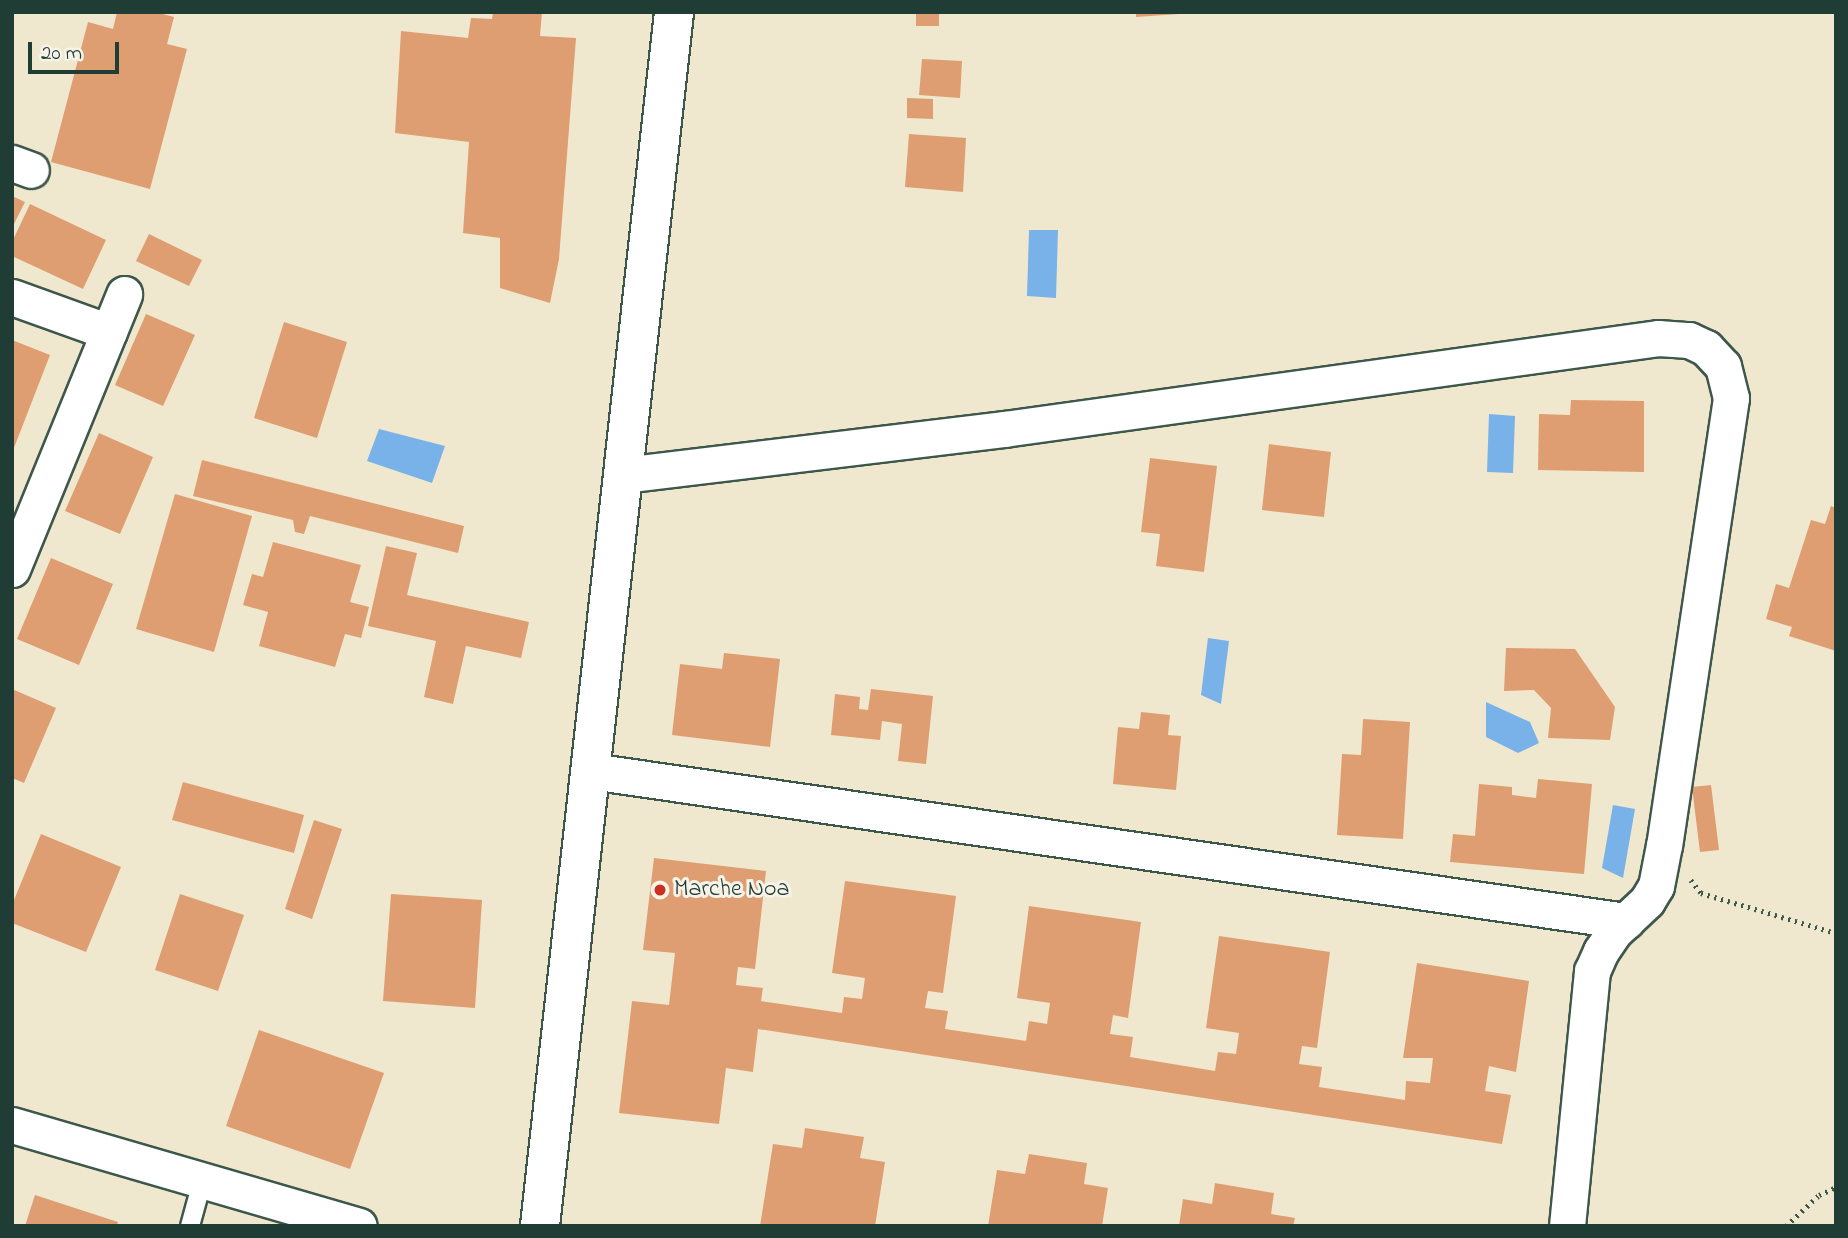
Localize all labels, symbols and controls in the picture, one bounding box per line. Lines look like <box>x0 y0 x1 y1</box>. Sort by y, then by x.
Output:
scale bar <box>32 28 122 72</box>
text: 20 m <box>41 39 82 69</box>
place label: Marche Noa <box>674 876 789 904</box>
marker: Marche Noa <box>652 882 668 898</box>

